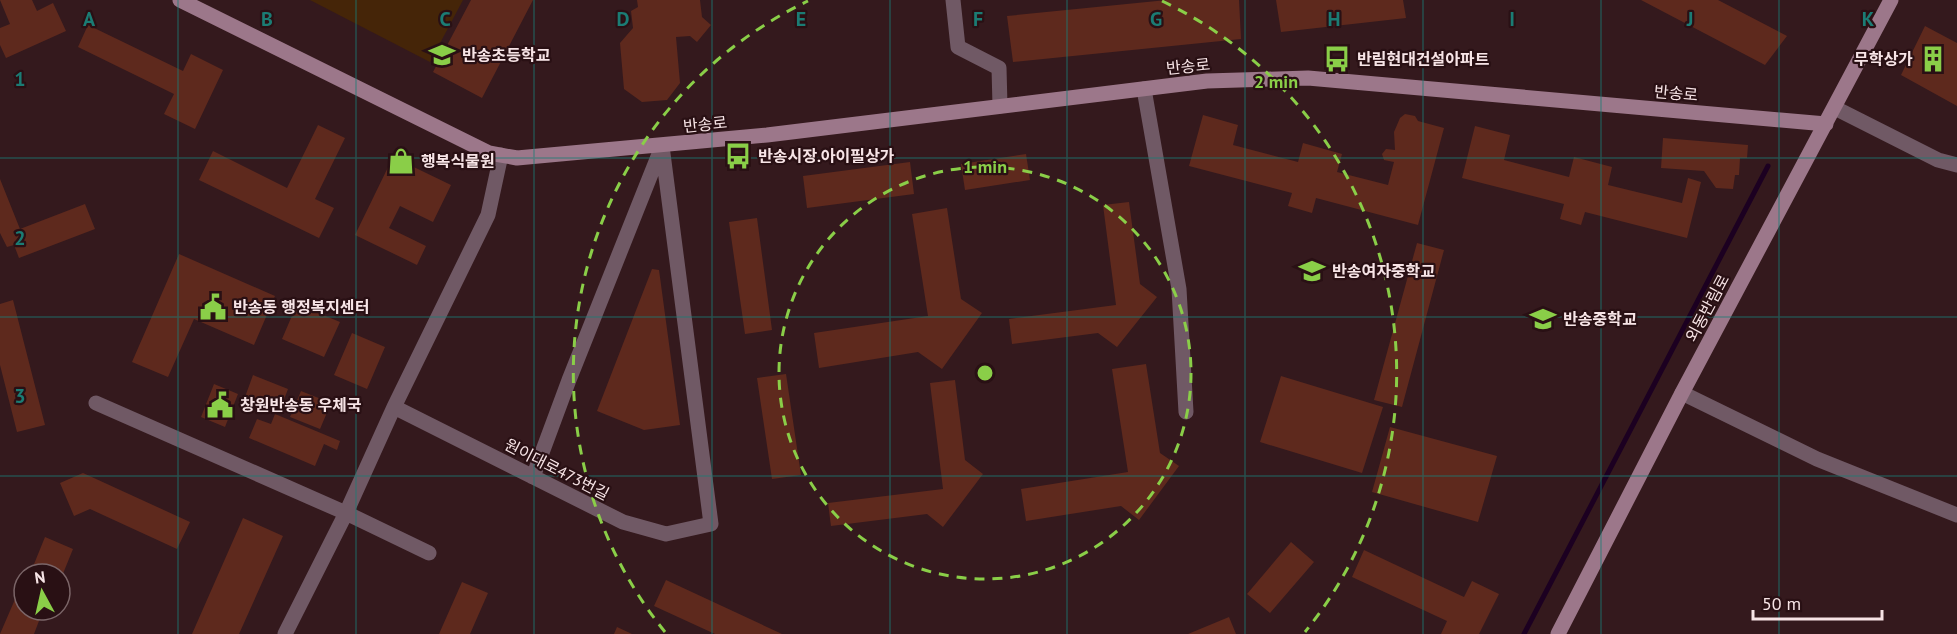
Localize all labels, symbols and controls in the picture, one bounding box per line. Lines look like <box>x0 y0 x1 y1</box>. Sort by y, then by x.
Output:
text: A <box>83 6 96 32</box>
text: B <box>261 6 273 32</box>
text: C <box>439 6 451 32</box>
text: D <box>617 6 630 32</box>
text: E <box>796 6 806 32</box>
text: F <box>973 6 983 32</box>
text: G <box>1150 6 1162 32</box>
text: H <box>1327 6 1341 32</box>
text: I <box>1509 6 1515 32</box>
text: J <box>1686 6 1693 32</box>
text: K <box>1862 6 1875 32</box>
school or university icon: 반송초등학교 <box>427 40 457 70</box>
bus stop icon: 반림현대건설아파트 <box>1322 44 1352 74</box>
building icon: 무학상가 <box>1918 44 1948 74</box>
place label: 반송초등학교 <box>462 45 551 65</box>
place label: 반림현대건설아파트 <box>1357 49 1490 69</box>
place label: 무학상가 <box>1854 49 1913 69</box>
street label: 반송로 <box>1165 54 1211 78</box>
text: 1 <box>14 66 26 92</box>
text: 2 min <box>1254 70 1298 93</box>
street label: 반송로 <box>1653 81 1699 105</box>
street label: 반송로 <box>682 112 728 136</box>
bus stop icon: 반송시장.아이필상가 <box>723 141 753 171</box>
shop icon: 행복식물원 <box>386 146 416 176</box>
place label: 반송시장.아이필상가 <box>758 146 895 166</box>
place label: 행복식물원 <box>421 151 495 171</box>
text: 1 min <box>963 155 1007 178</box>
text: 2 <box>14 225 26 251</box>
school or university icon: 반송여자중학교 <box>1297 256 1327 286</box>
place label: 반송여자중학교 <box>1332 261 1435 281</box>
street label: 외동반림로 <box>1681 271 1733 345</box>
public building icon: 반송동 행정복지센터 <box>198 292 228 322</box>
place label: 반송동 행정복지센터 <box>233 297 370 317</box>
school or university icon: 반송중학교 <box>1528 304 1558 334</box>
place label: 반송중학교 <box>1563 309 1637 329</box>
centre of rings <box>975 363 995 383</box>
text: 3 <box>14 383 26 409</box>
public building icon: 창원반송동 우체국 <box>205 390 235 420</box>
place label: 창원반송동 우체국 <box>240 395 362 415</box>
street label: 원이대로473번길 <box>501 434 613 504</box>
north arrow <box>12 562 72 622</box>
text: N <box>33 567 47 588</box>
scale bar <box>1753 583 1882 621</box>
text: 50 m <box>1762 592 1801 615</box>

